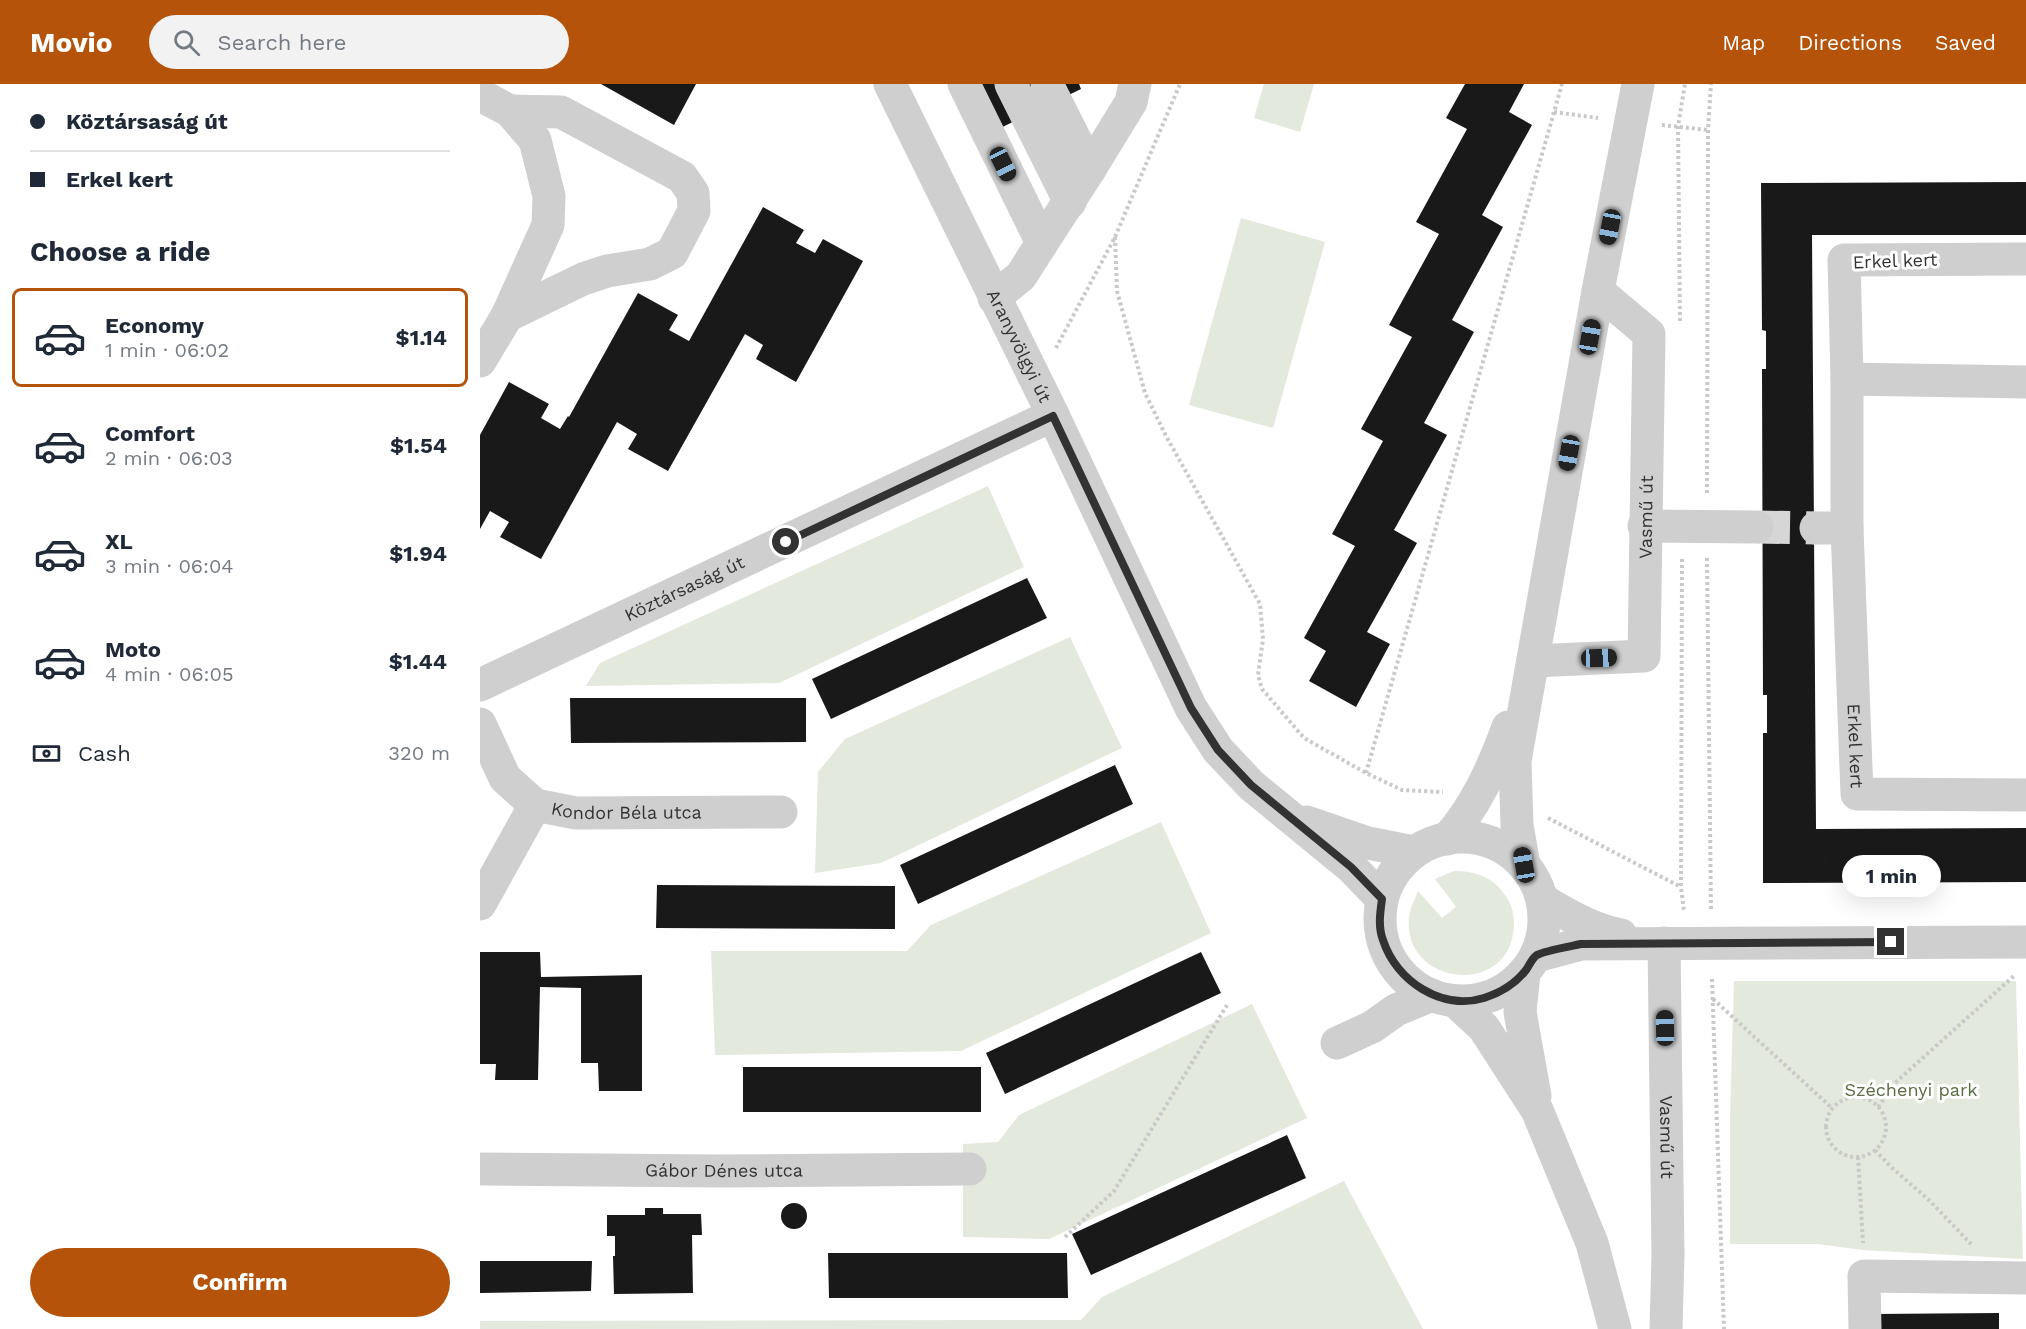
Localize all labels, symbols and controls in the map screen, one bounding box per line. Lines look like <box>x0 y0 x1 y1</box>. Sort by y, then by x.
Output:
search box <box>149 15 569 69</box>
text: Movio <box>30 26 113 59</box>
icon: search <box>170 26 203 59</box>
text: Search here <box>218 30 347 55</box>
text: Map <box>1722 30 1765 55</box>
text: Directions <box>1798 30 1902 55</box>
text: Saved <box>1935 30 1996 55</box>
text: Köztársaság út <box>66 109 228 134</box>
car <box>987 144 1019 184</box>
text: Erkel kert <box>66 167 173 192</box>
car <box>1598 208 1622 246</box>
text: Choose a ride <box>30 236 210 268</box>
street label: Erkel kert <box>1852 249 1938 272</box>
street label: Aranyvölgyi út <box>983 286 1056 406</box>
icon: car <box>33 311 87 365</box>
text: Economy <box>105 313 204 338</box>
car <box>1578 318 1602 356</box>
text: $1.14 <box>396 325 447 350</box>
text: 1 min · 06:02 <box>105 338 229 362</box>
icon: car <box>33 419 87 473</box>
text: Comfort <box>105 421 195 446</box>
text: $1.54 <box>390 433 447 458</box>
car <box>1557 434 1581 472</box>
text: 2 min · 06:03 <box>105 446 233 470</box>
street label: Vasmű út <box>1635 475 1657 559</box>
icon: car <box>33 527 87 581</box>
route start <box>772 528 799 555</box>
text: XL <box>105 529 133 554</box>
text: $1.94 <box>389 541 447 566</box>
street label: Köztársaság út <box>621 551 748 625</box>
text: 3 min · 06:04 <box>105 554 234 578</box>
icon: car <box>33 635 87 689</box>
text: Moto <box>105 637 161 662</box>
car <box>1581 648 1617 668</box>
text: $1.44 <box>389 649 447 674</box>
text: 4 min · 06:05 <box>105 662 234 686</box>
street label: Erkel kert <box>1844 703 1868 789</box>
icon: cash <box>30 737 63 770</box>
text: Cash <box>78 741 131 766</box>
text: 320 m <box>388 741 450 765</box>
street label: Kondor Béla utca <box>550 797 702 823</box>
car <box>1512 846 1536 884</box>
callout: 1 min <box>1842 855 1940 897</box>
text: 1 min <box>1866 864 1917 888</box>
route end <box>1877 928 1904 955</box>
car <box>1656 1010 1674 1046</box>
park label: Széchenyi park <box>1844 1079 1978 1100</box>
street label: Vasmű út <box>1656 1095 1678 1179</box>
street label: Gábor Dénes utca <box>645 1159 803 1181</box>
button: Confirm <box>30 1248 450 1317</box>

